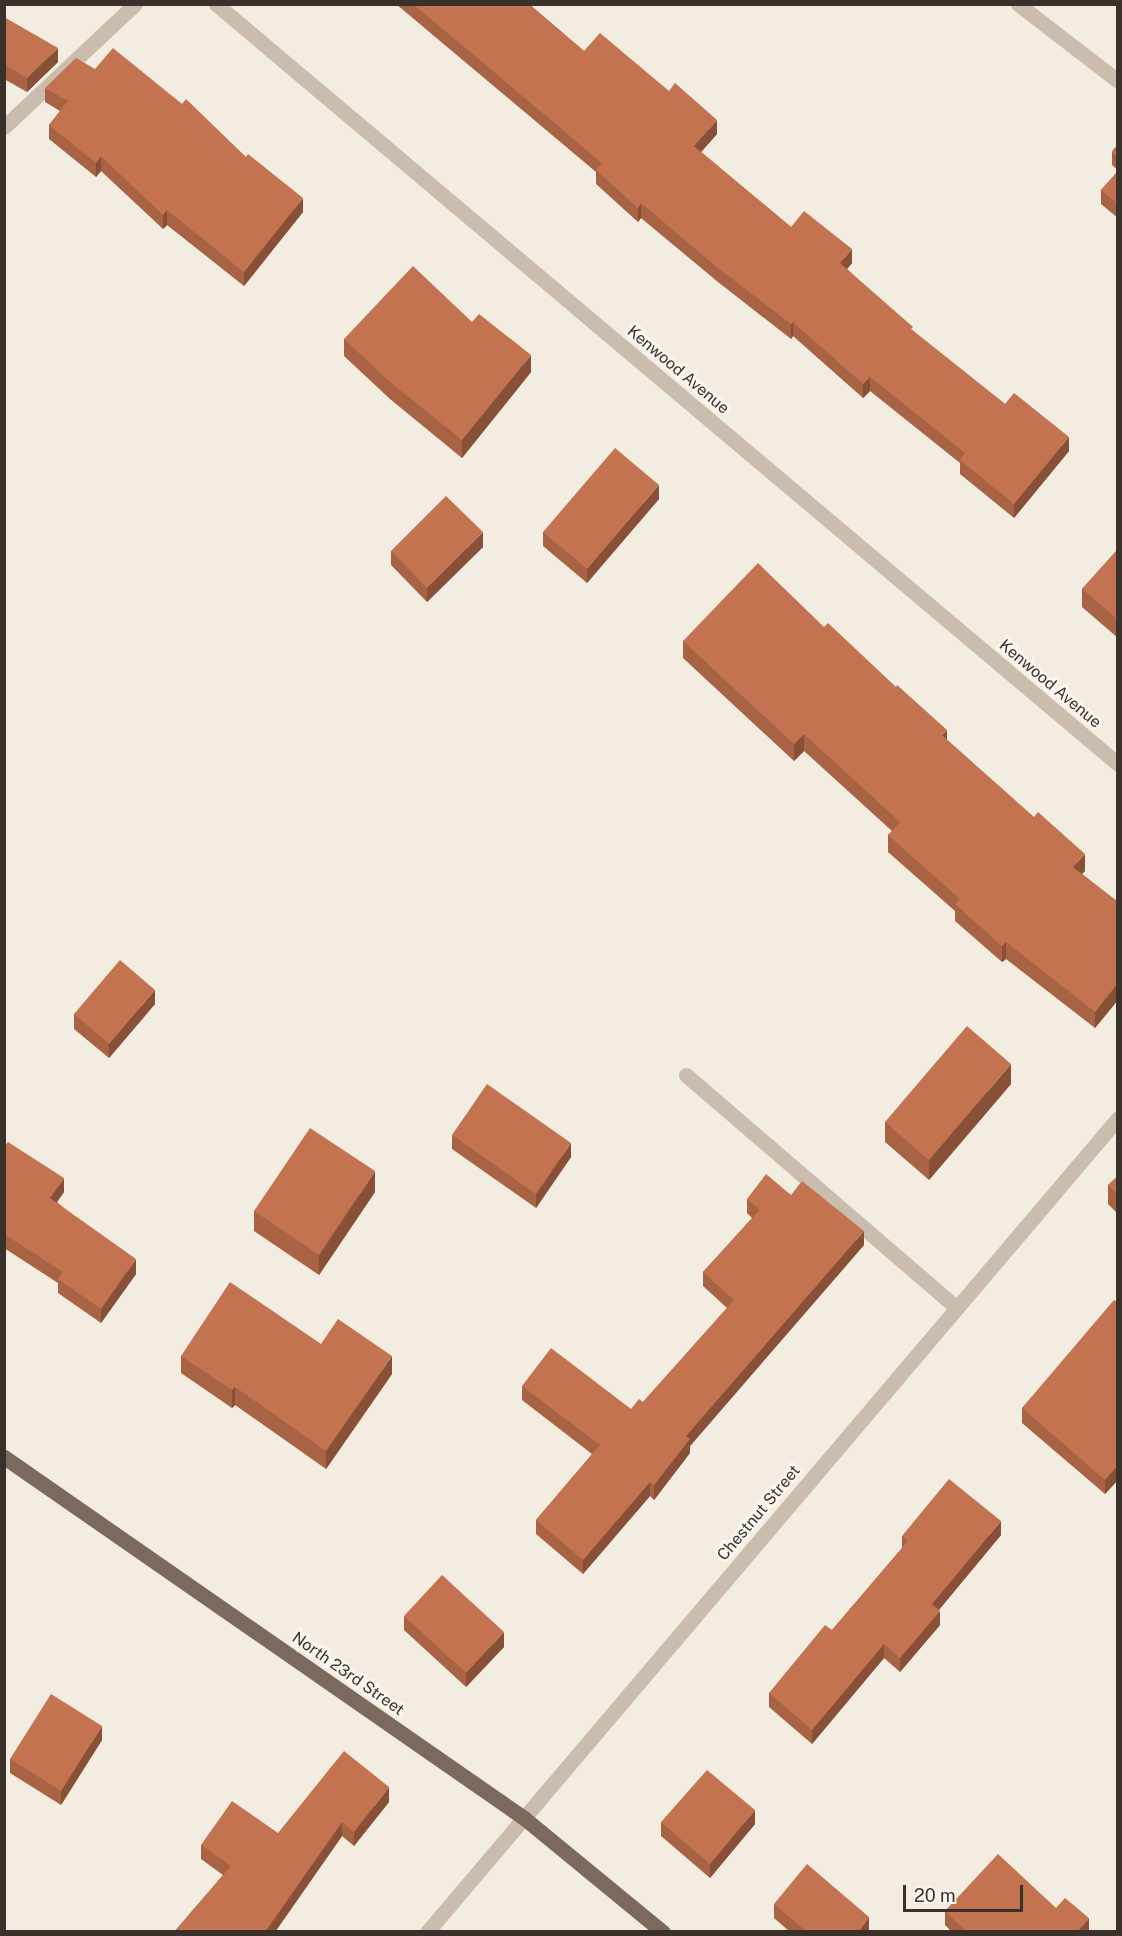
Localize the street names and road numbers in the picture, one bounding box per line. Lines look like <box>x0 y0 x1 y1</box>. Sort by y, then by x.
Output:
street label: Kenwood Avenue <box>623 322 733 418</box>
street label: Kenwood Avenue <box>995 636 1105 732</box>
street label: Chestnut Street <box>713 1461 805 1565</box>
street label: North 23rd Street <box>288 1628 408 1720</box>

